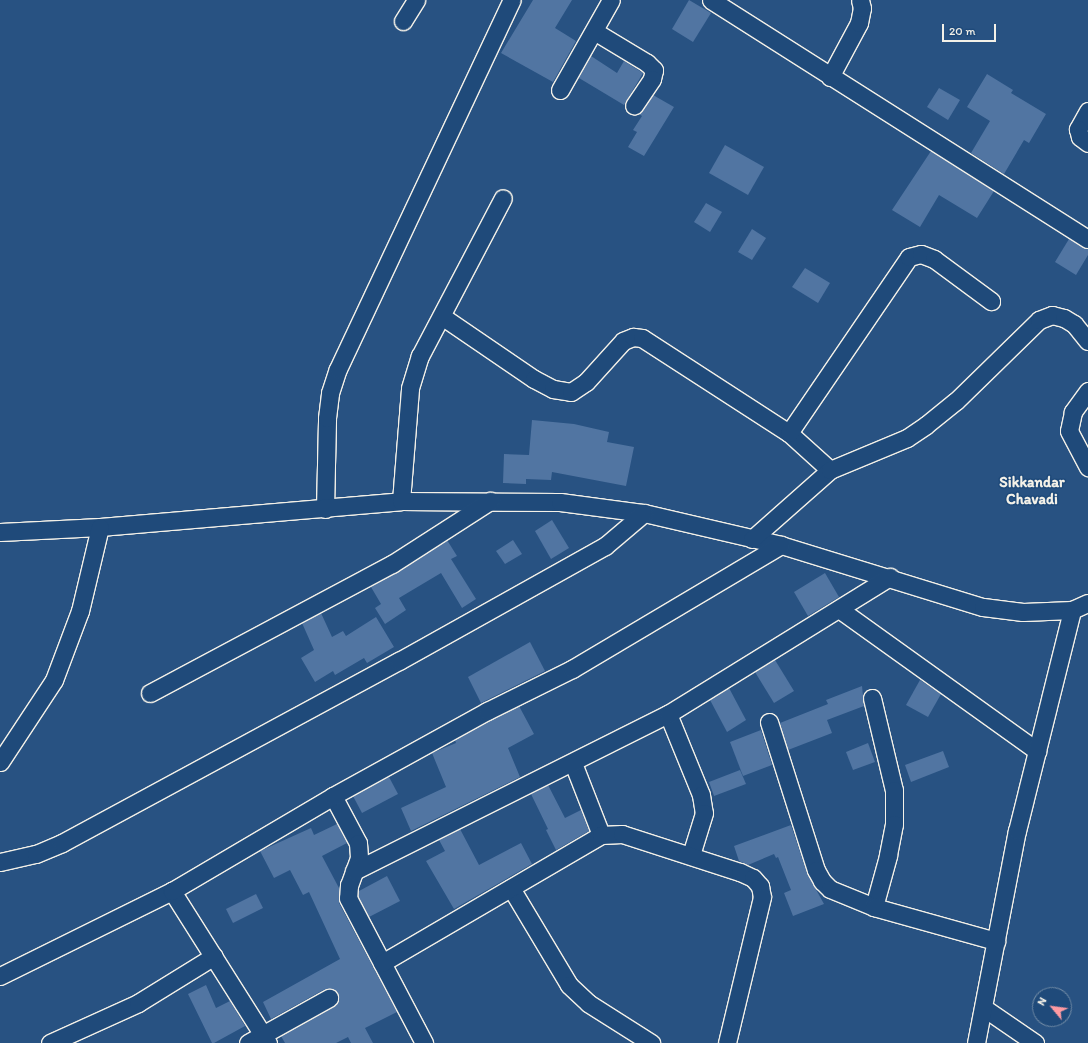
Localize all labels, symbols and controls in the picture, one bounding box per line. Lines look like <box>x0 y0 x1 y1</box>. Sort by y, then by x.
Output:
scale bar <box>944 16 998 42</box>
text: 20 m <box>949 24 976 38</box>
district label: Sikkandar Chavadi <box>999 473 1065 508</box>
north arrow <box>1032 987 1072 1027</box>
text: N <box>1034 995 1049 1008</box>

